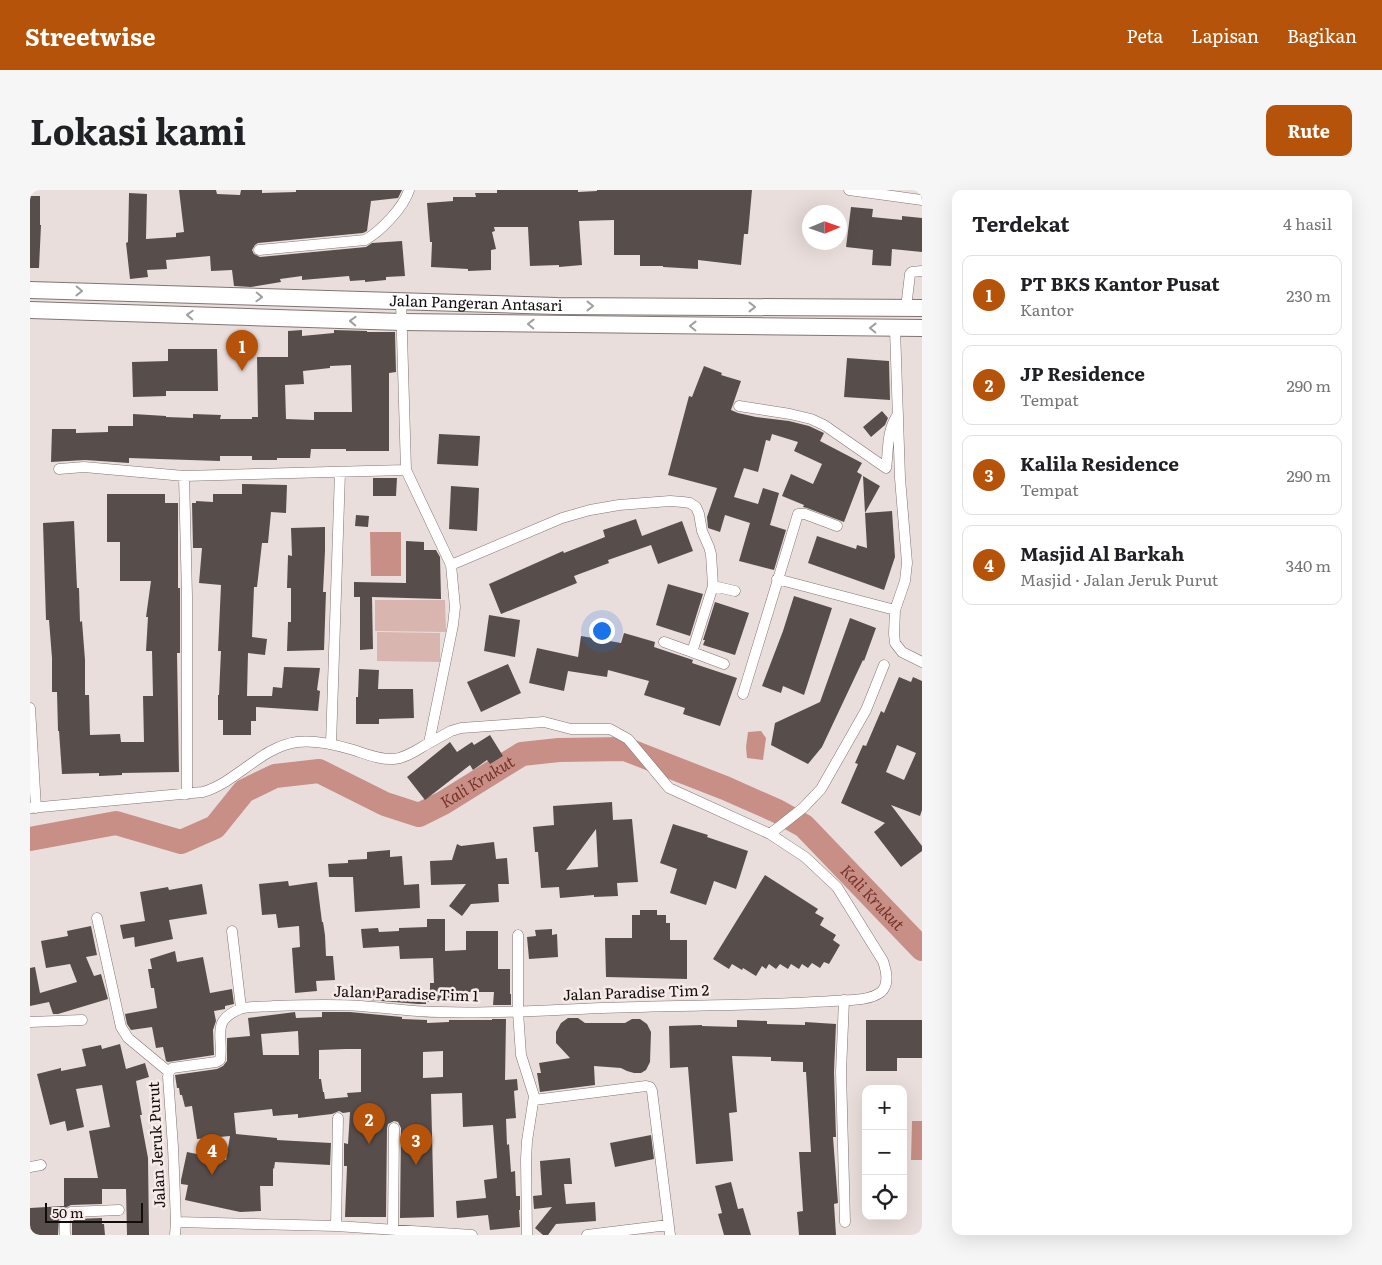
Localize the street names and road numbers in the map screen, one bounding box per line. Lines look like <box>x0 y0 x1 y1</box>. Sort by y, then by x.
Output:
street label: Jalan Pangeran Antasari <box>389 288 562 316</box>
street label: Jalan Paradise Tim 2 <box>562 977 710 1006</box>
street label: Jalan Paradise Tim 1 <box>333 978 479 1007</box>
street label: Jalan Jeruk Purut <box>141 1081 170 1209</box>

